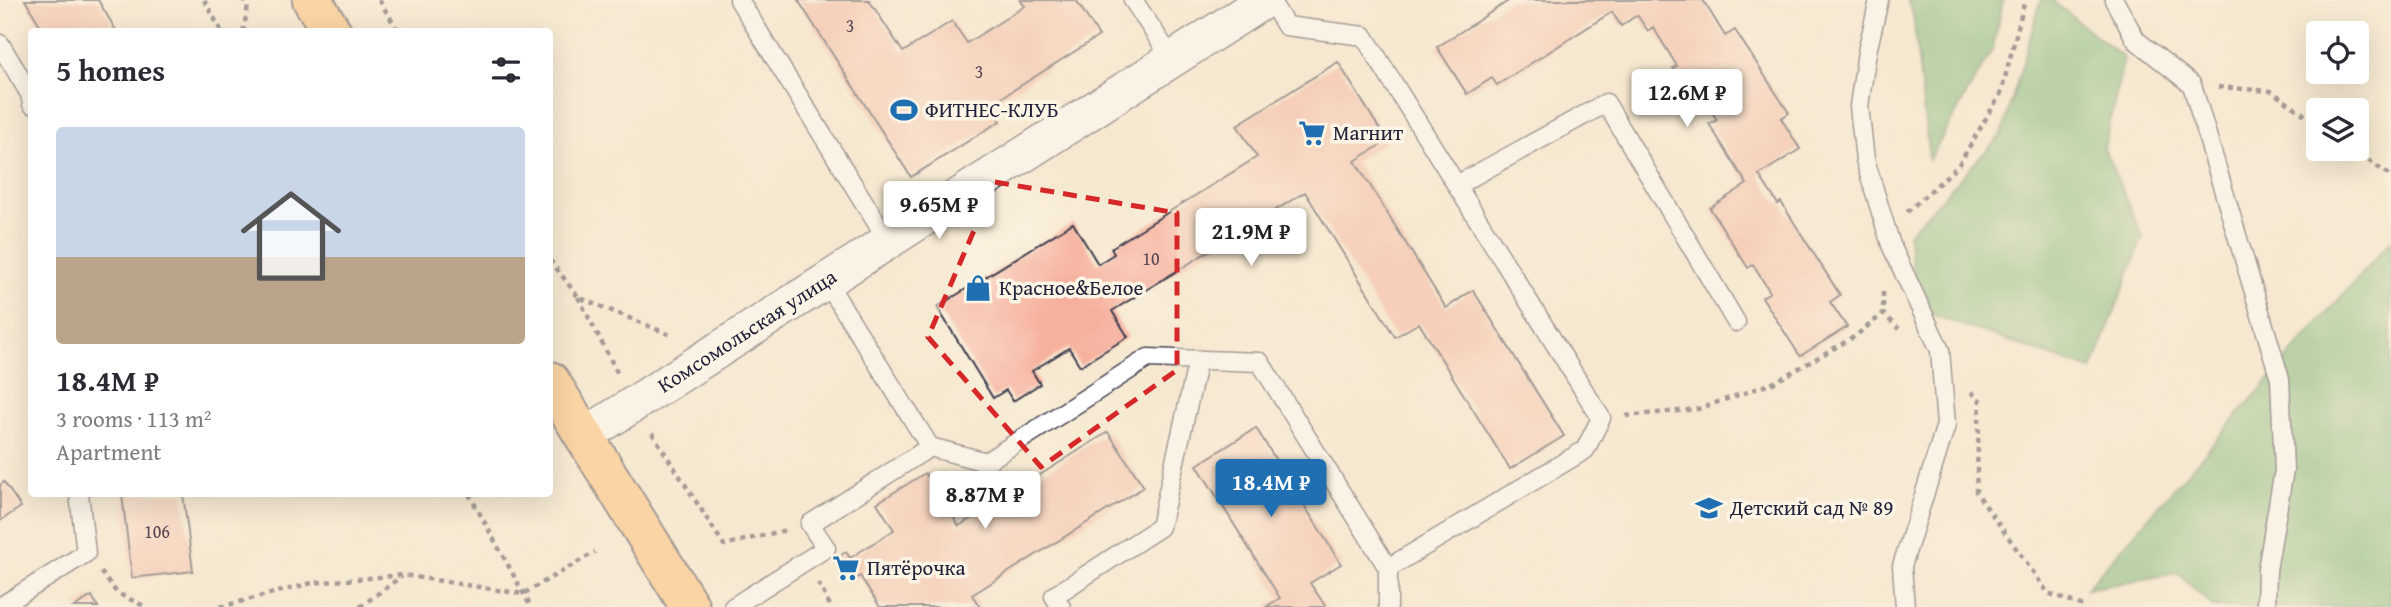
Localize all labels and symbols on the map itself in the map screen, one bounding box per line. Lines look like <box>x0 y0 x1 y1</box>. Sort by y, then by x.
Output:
house number: 3 <box>846 12 854 39</box>
house number: 3 <box>975 58 983 85</box>
pin: 12.6M ₽ <box>1622 69 1752 129</box>
place label: ФИТНЕС-КЛУБ <box>925 94 1059 125</box>
sports icon: ФИТНЕС-КЛУБ <box>889 95 919 125</box>
place label: Магнит <box>1333 117 1403 148</box>
supermarket icon: Магнит <box>1297 118 1327 148</box>
pin: 9.65M ₽ <box>874 182 1004 241</box>
pin: 21.9M ₽ <box>1186 208 1316 268</box>
house number: 10 <box>1142 245 1160 272</box>
street label: Комсомольская улица <box>651 261 842 400</box>
place label: Красное&Белое <box>999 272 1144 303</box>
shop icon: Красное&Белое <box>963 273 993 303</box>
pin: 18.4M ₽ <box>1206 460 1336 519</box>
pin: 8.87M ₽ <box>920 472 1050 531</box>
place label: Детский сад № 89 <box>1729 492 1893 523</box>
school or university icon: Детский сад № 89 <box>1694 493 1724 523</box>
house number: 106 <box>144 518 170 545</box>
place label: Пятёрочка <box>867 552 965 583</box>
supermarket icon: Пятёрочка <box>831 553 861 583</box>

